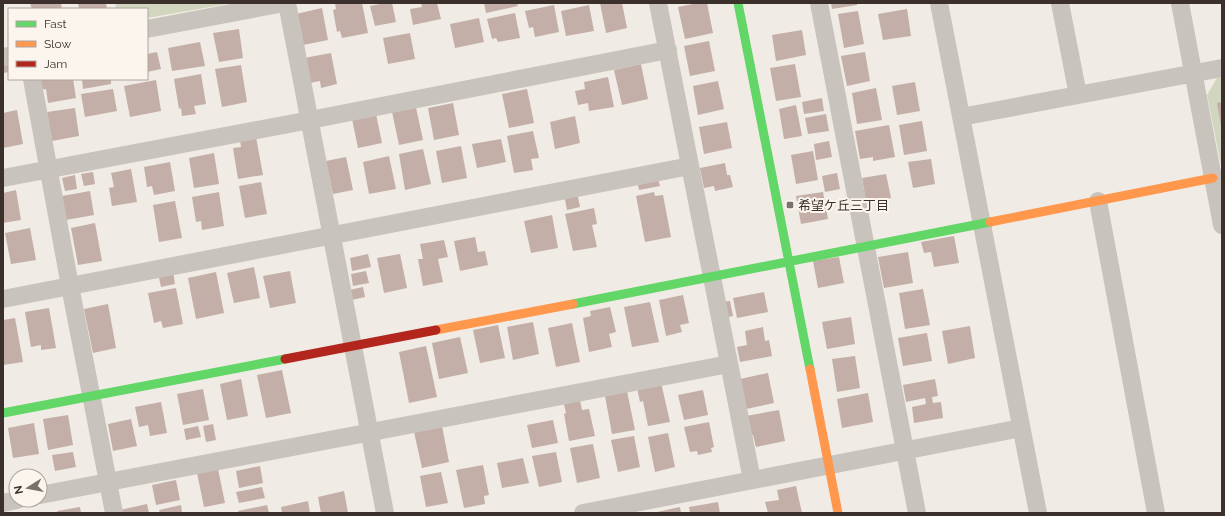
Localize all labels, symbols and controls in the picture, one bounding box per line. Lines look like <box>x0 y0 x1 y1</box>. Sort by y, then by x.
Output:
legend <box>8 8 148 80</box>
text: Fast <box>44 17 67 31</box>
text: Slow <box>44 37 71 51</box>
text: Jam <box>44 57 67 71</box>
place label: 希望ケ丘三丁目 <box>798 198 889 213</box>
marker: 希望ケ丘三丁目 <box>785 200 795 210</box>
north arrow <box>8 468 48 508</box>
text: N <box>11 484 26 495</box>

